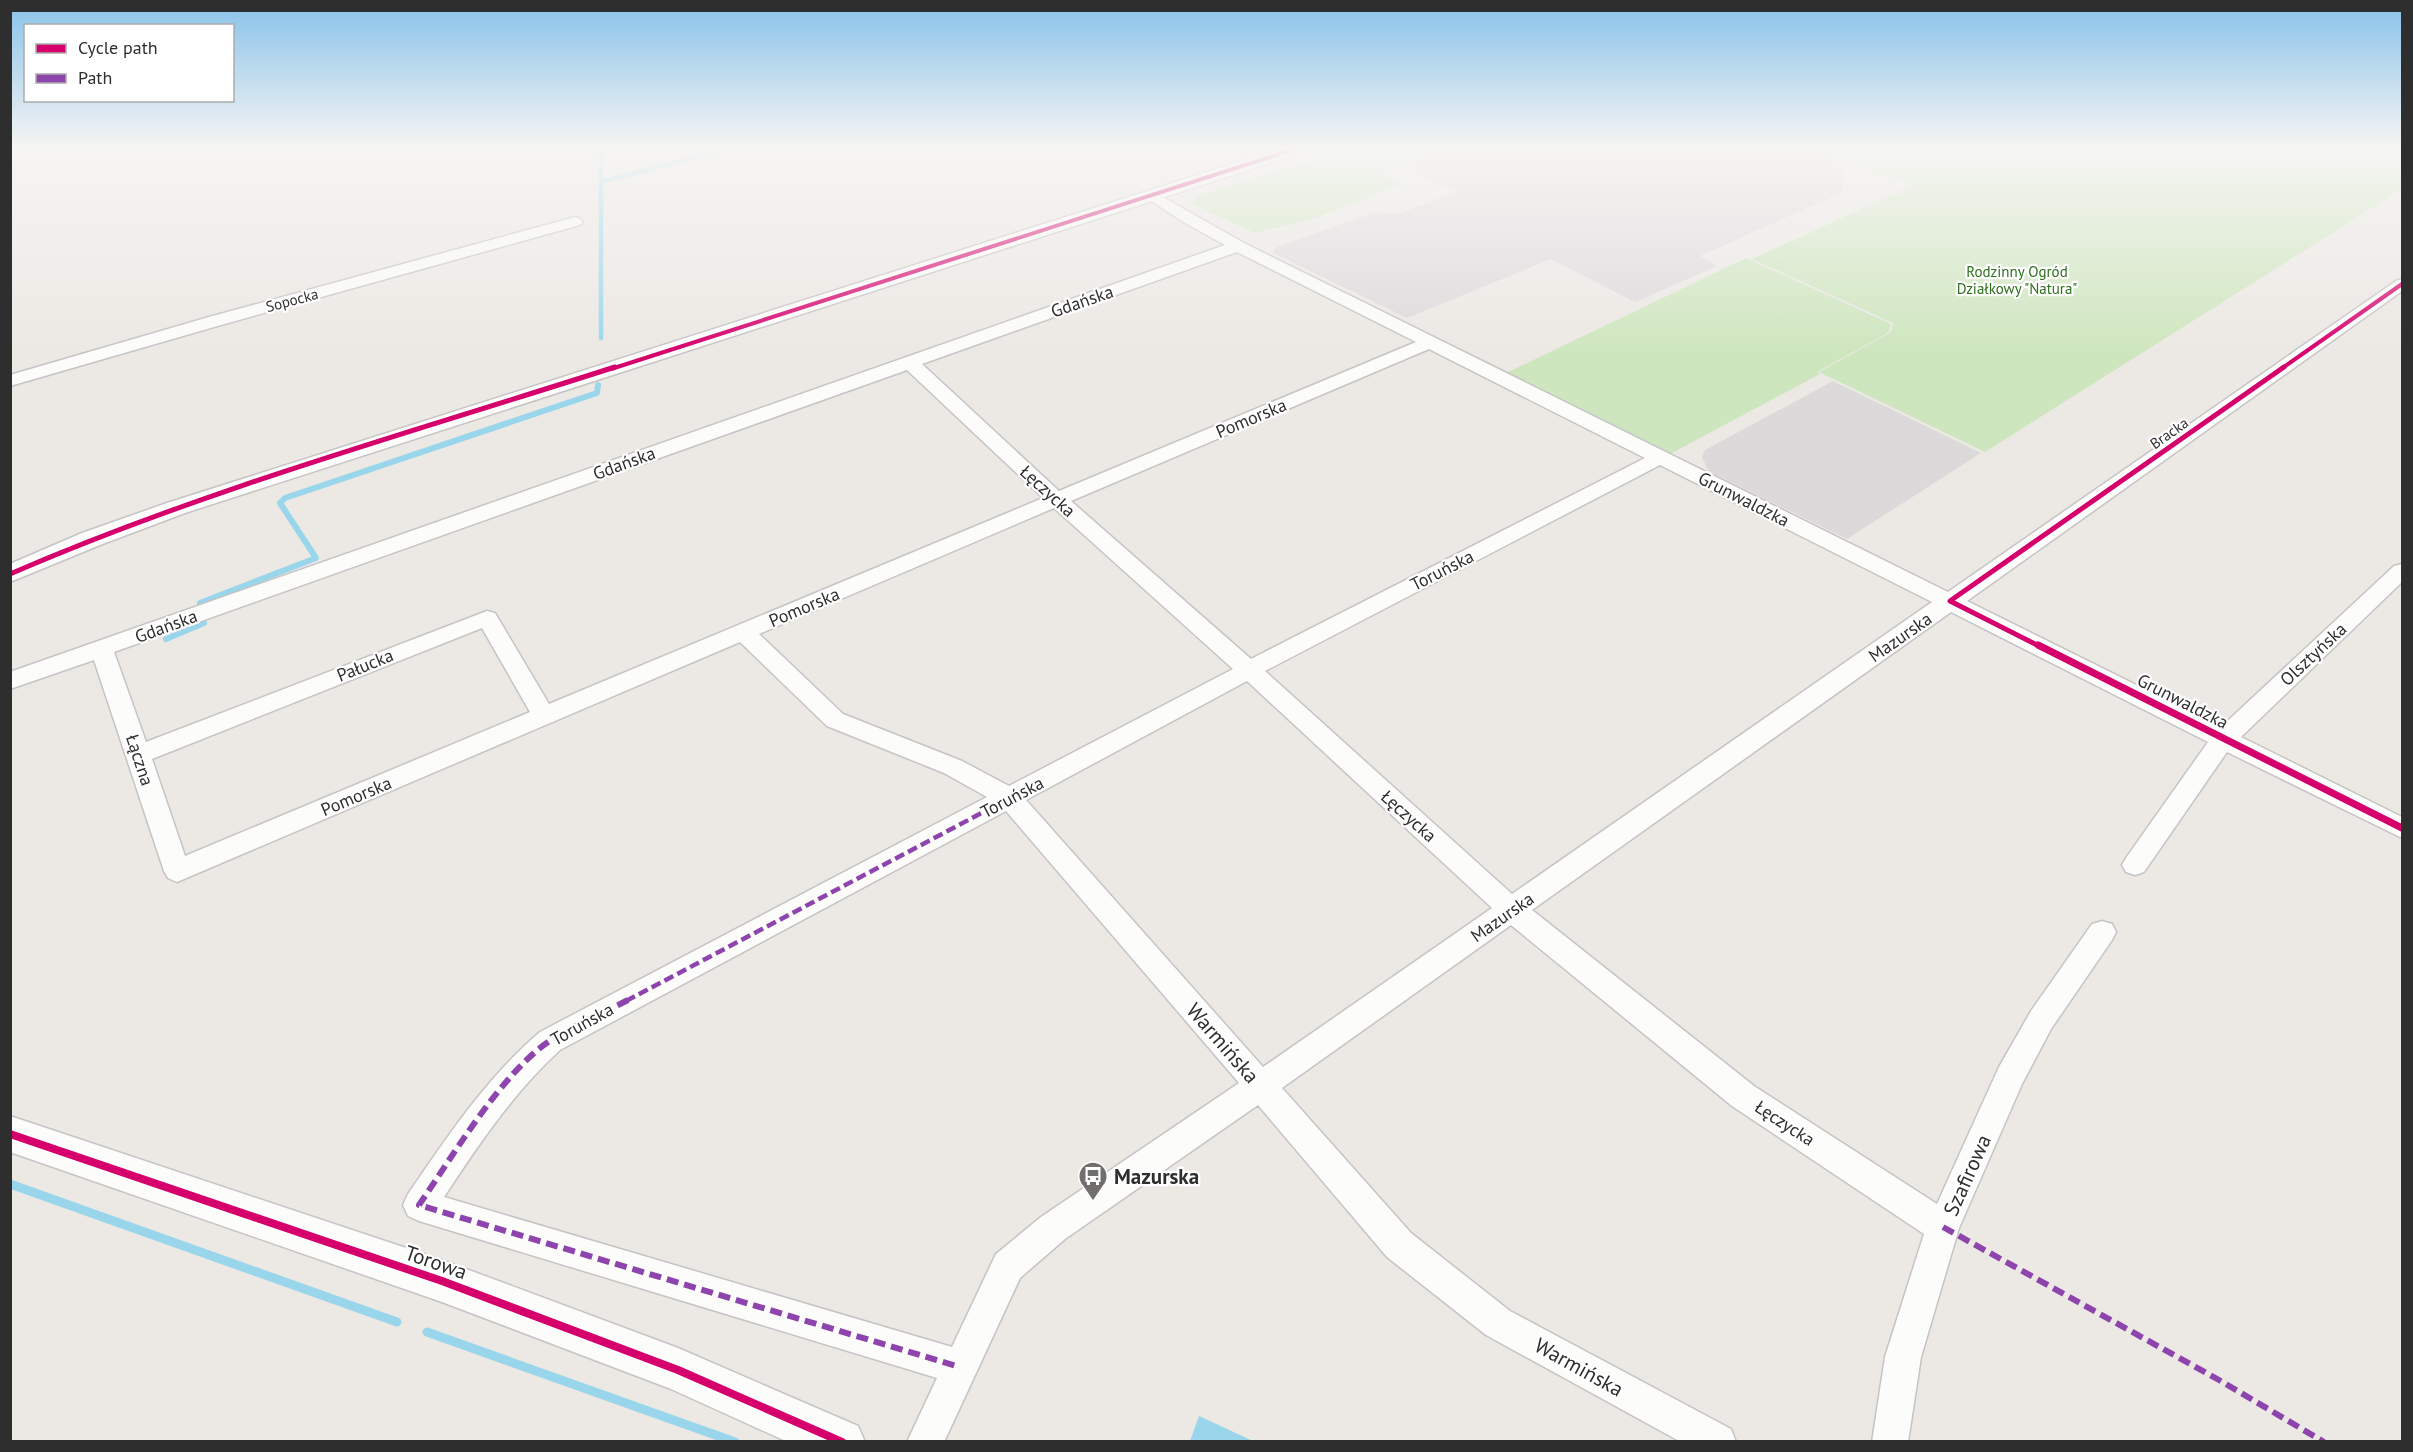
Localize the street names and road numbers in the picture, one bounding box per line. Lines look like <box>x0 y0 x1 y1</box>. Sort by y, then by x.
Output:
street label: Gdańska <box>1048 280 1116 322</box>
street label: Sopocka <box>264 284 320 316</box>
street label: Pomorska <box>1212 393 1290 443</box>
street label: Bracka <box>2146 413 2192 453</box>
street label: Gdańska <box>590 441 658 485</box>
street label: Łęczycka <box>1016 460 1080 522</box>
street label: Grunwaldzka <box>1695 466 1793 532</box>
street label: Toruńska <box>1406 544 1478 596</box>
street label: Pomorska <box>765 582 843 632</box>
street label: Gdańska <box>132 604 200 648</box>
street label: Mazurska <box>1864 607 1936 667</box>
street label: Olsztyńska <box>2275 617 2351 691</box>
street label: Pałucka <box>333 643 397 687</box>
street label: Grunwaldzka <box>2134 668 2232 734</box>
street label: Łączna <box>121 731 159 789</box>
street label: Pomorska <box>317 771 395 821</box>
street label: Toruńska <box>977 771 1047 823</box>
street label: Łęczycka <box>1377 785 1441 847</box>
street label: Mazurska <box>1466 887 1538 947</box>
street label: Toruńska <box>547 997 617 1051</box>
street label: Warmińska <box>1181 997 1265 1089</box>
street label: Łęczycka <box>1751 1095 1819 1151</box>
street label: Szafirowa <box>1937 1130 1997 1220</box>
street label: Torowa <box>401 1239 471 1285</box>
street label: Warmińska <box>1530 1332 1628 1402</box>

